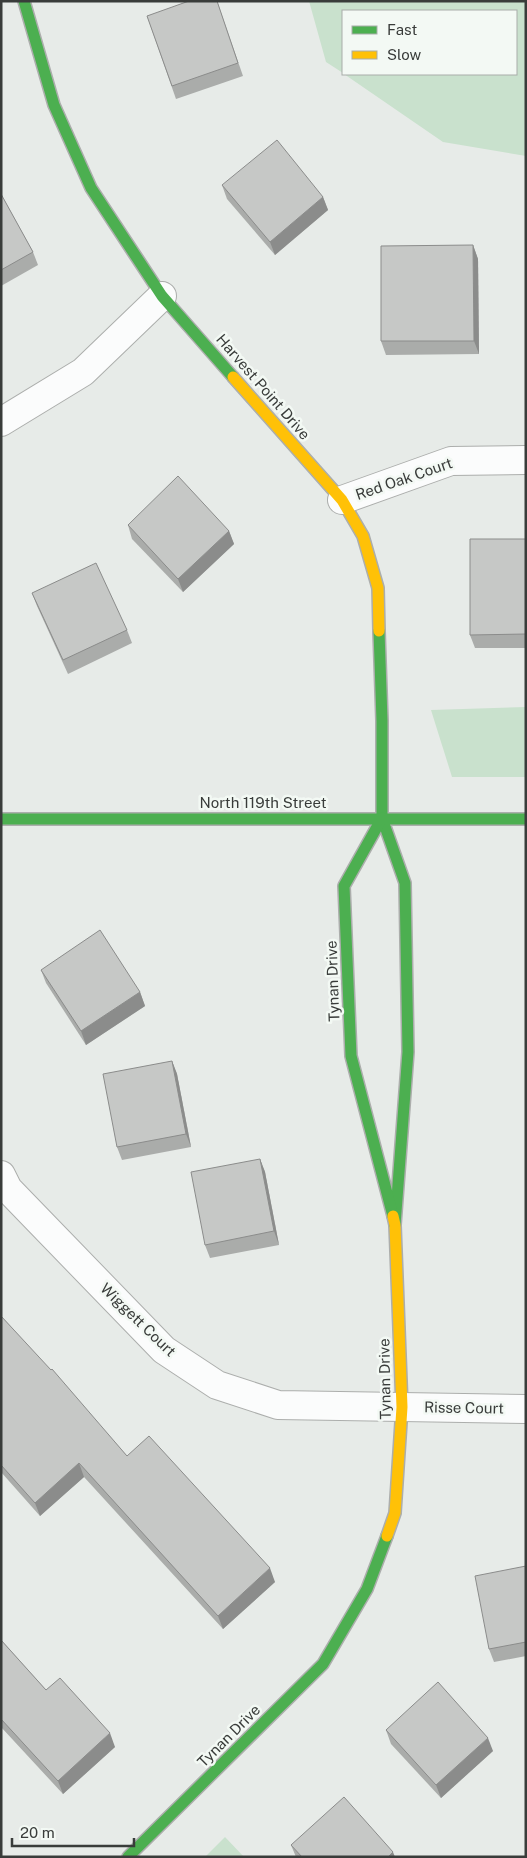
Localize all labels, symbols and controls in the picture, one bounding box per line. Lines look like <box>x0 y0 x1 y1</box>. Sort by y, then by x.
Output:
legend <box>342 10 517 75</box>
text: Fast <box>387 21 417 38</box>
text: Slow <box>387 46 422 63</box>
street label: Harvest Point Drive <box>213 331 314 443</box>
street label: Red Oak Court <box>353 454 455 503</box>
street label: North 119th Street <box>200 794 327 811</box>
street label: Tynan Drive <box>323 940 342 1022</box>
street label: Wiggett Court <box>97 1279 180 1360</box>
street label: Tynan Drive <box>375 1338 394 1420</box>
street label: Risse Court <box>424 1398 504 1417</box>
street label: Tynan Drive <box>194 1701 263 1770</box>
scale bar <box>12 1816 135 1848</box>
text: 20 m <box>20 1824 55 1841</box>

